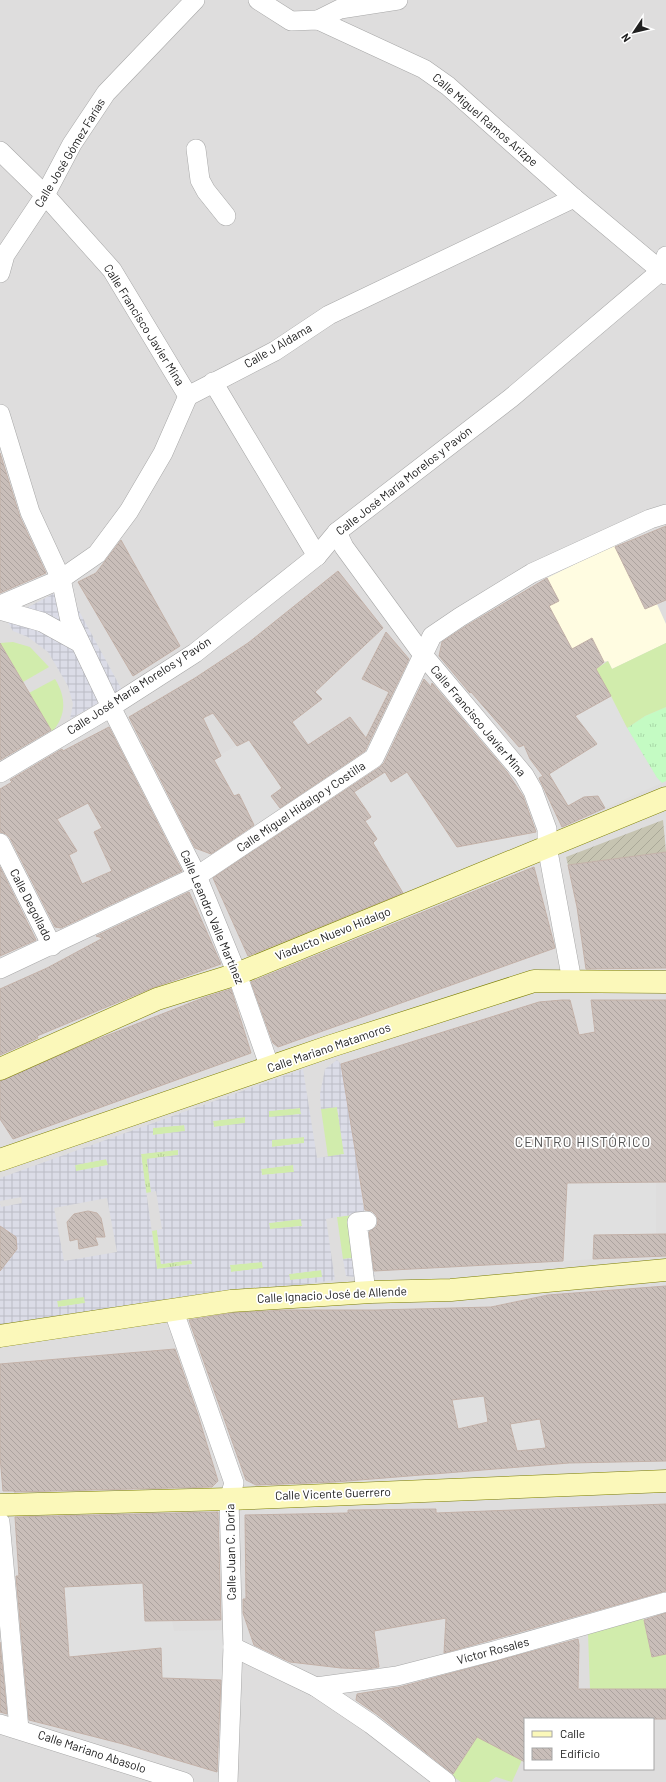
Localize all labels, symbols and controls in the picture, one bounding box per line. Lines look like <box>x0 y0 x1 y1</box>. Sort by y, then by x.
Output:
north arrow <box>614 12 654 52</box>
text: N <box>618 31 633 45</box>
street label: Calle Miguel Ramos Arizpe <box>430 70 541 169</box>
street label: Calle José Gómez Farías <box>31 95 107 210</box>
street label: Calle Francisco Javier Mina <box>102 261 188 388</box>
street label: Calle J Aldama <box>241 320 314 370</box>
street label: Calle José María Morelos y Pavón <box>333 423 474 538</box>
street label: Calle José María Morelos y Pavón <box>64 633 213 737</box>
street label: Calle Francisco Javier Mina <box>428 662 529 779</box>
street label: Calle Miguel Hidalgo y Costilla <box>234 758 367 854</box>
street label: Calle Leandro Valle Martínez <box>178 847 248 986</box>
street label: Calle Degollado <box>8 866 56 943</box>
street label: Viaducto Nuevo Hidalgo <box>273 904 392 963</box>
street label: Calle Mariano Matamoros <box>265 1019 392 1075</box>
district label: CENTRO HISTÓRICO <box>515 1133 651 1150</box>
street label: Calle Ignacio José de Allende <box>257 1283 407 1305</box>
street label: Calle Vicente Guerrero <box>275 1484 391 1502</box>
street label: Calle Juan C. Doria <box>222 1504 238 1600</box>
street label: Víctor Rosales <box>455 1634 530 1666</box>
legend <box>524 1718 654 1770</box>
text: Calle <box>560 1726 585 1740</box>
street label: Calle Mariano Abasolo <box>36 1727 148 1775</box>
text: Edificio <box>560 1746 600 1760</box>

